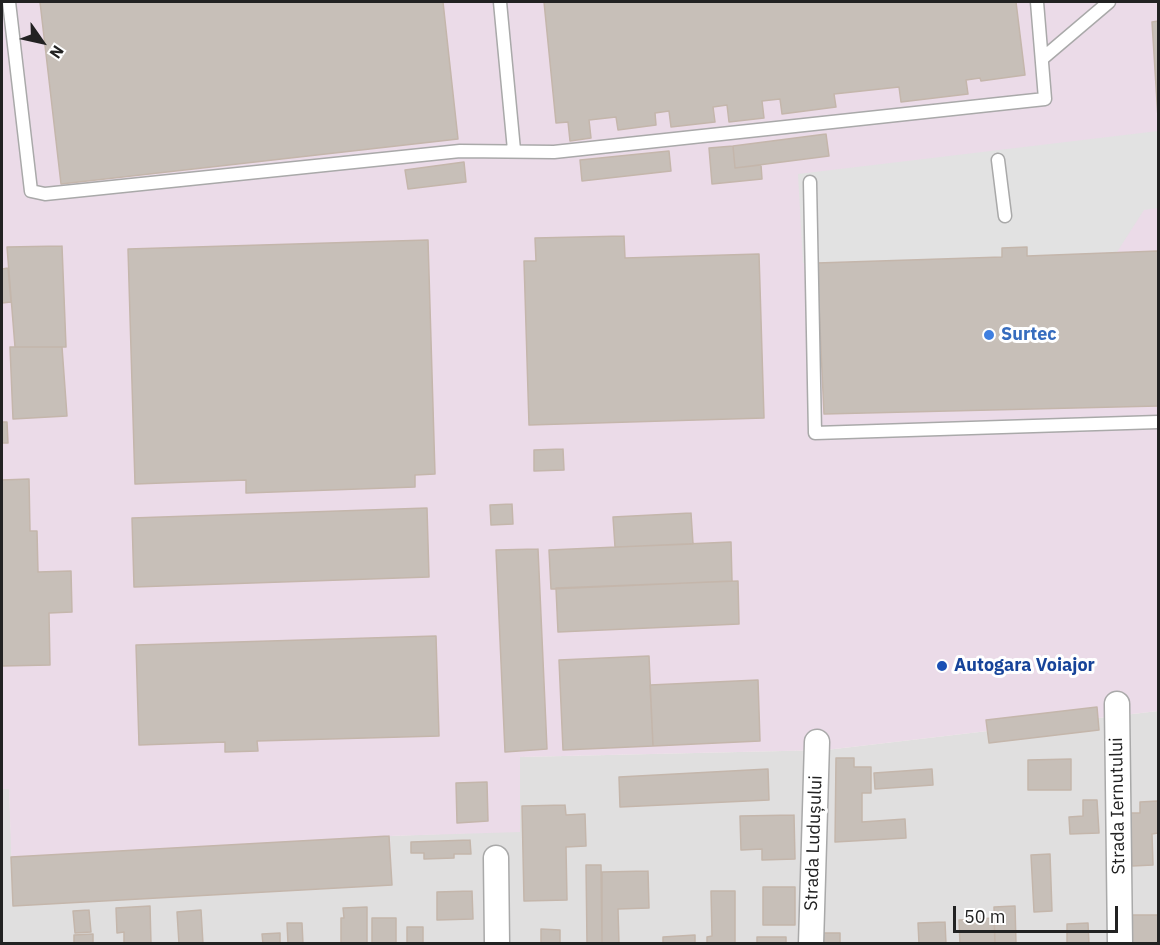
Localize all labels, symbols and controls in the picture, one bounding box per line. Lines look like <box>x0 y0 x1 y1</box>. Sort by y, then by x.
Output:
north arrow <box>12 12 72 72</box>
text: N <box>45 42 68 62</box>
place label: Surtec <box>1001 324 1057 346</box>
marker: Surtec <box>982 328 996 342</box>
place label: Autogara Voiajor <box>954 655 1095 677</box>
marker: Autogara Voiajor <box>935 659 949 673</box>
street label: Strada Iernutului <box>1106 737 1130 875</box>
street label: Strada Ludușului <box>801 775 827 911</box>
scale bar <box>956 894 1121 932</box>
text: 50 m <box>964 905 1006 928</box>

